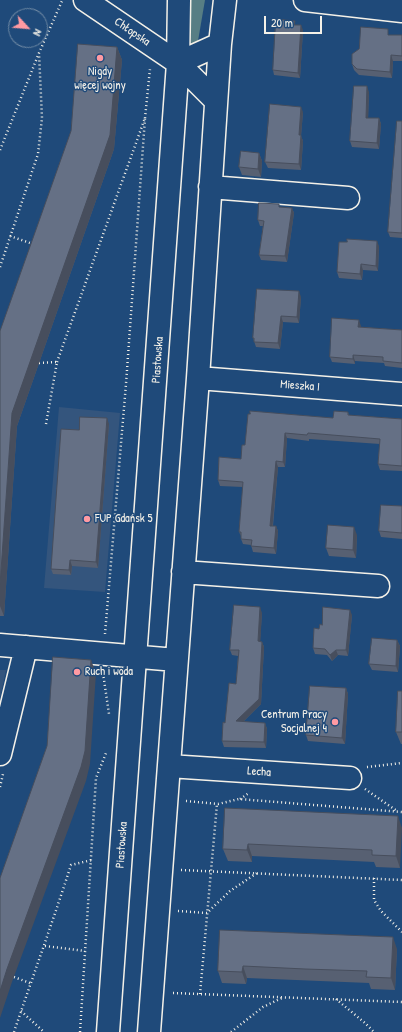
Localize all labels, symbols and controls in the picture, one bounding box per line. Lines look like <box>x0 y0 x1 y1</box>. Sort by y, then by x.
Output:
north arrow <box>8 8 48 48</box>
scale bar <box>266 8 324 34</box>
text: 20 m <box>271 14 293 31</box>
street label: Chłopska <box>111 15 153 49</box>
text: N <box>30 27 45 39</box>
marker: Nigdy więcej wojny <box>95 53 105 63</box>
place label: Nigdy więcej wojny <box>74 65 126 93</box>
street label: Piastowska <box>149 336 167 384</box>
street label: Mieszka I <box>280 377 320 395</box>
place label: FUP Gdańsk 5 <box>95 512 153 526</box>
marker: FUP Gdańsk 5 <box>82 514 92 524</box>
place label: Ruch i woda <box>85 665 133 679</box>
marker: Ruch i woda <box>72 667 82 677</box>
place label: Centrum Pracy Socjalnej 4 <box>261 708 327 736</box>
marker: Centrum Pracy Socjalnej 4 <box>330 717 340 727</box>
street label: Lecha <box>247 764 271 780</box>
street label: Piastowska <box>113 821 131 869</box>

